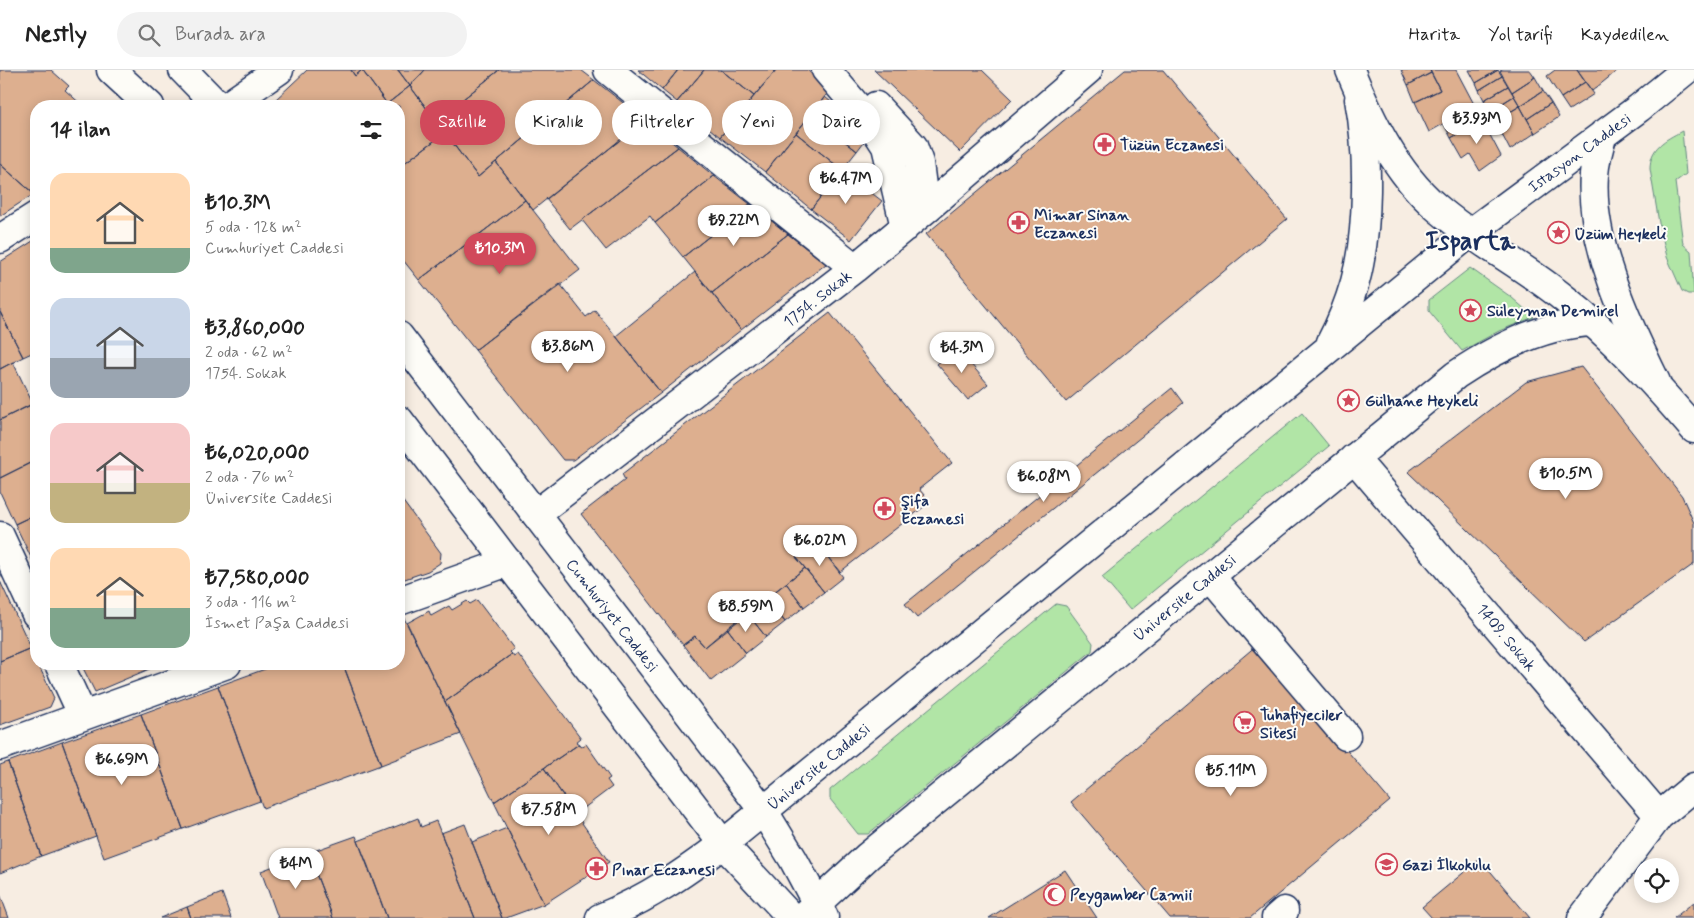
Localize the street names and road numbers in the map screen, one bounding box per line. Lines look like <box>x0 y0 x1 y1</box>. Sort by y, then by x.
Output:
street label: Istasyon Caddesi <box>1524 109 1636 198</box>
street label: 1754. Sokak <box>779 266 857 333</box>
street label: Üniversite Caddesi <box>1129 550 1241 647</box>
street label: Cumhuriyet Caddesi <box>561 555 663 677</box>
street label: 1409. Sokak <box>1471 600 1540 676</box>
street label: Üniversite Caddesi <box>763 719 875 816</box>

